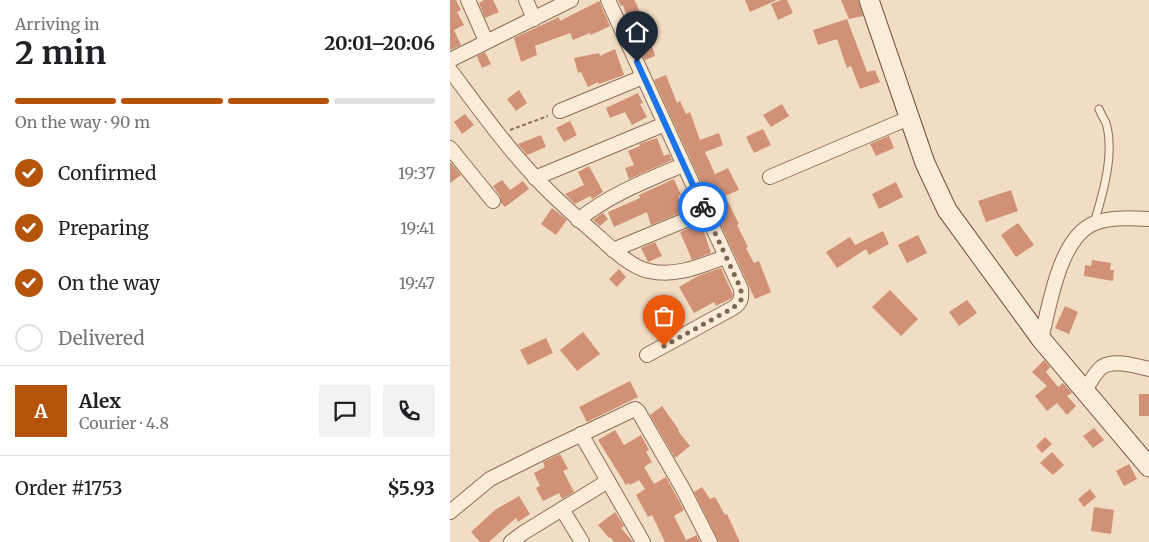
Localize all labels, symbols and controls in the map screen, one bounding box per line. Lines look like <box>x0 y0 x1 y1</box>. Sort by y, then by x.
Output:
pin <box>616 11 658 62</box>
text: Arriving in <box>15 14 100 34</box>
icon: home <box>623 18 651 46</box>
text: 20:01–20:06 <box>324 31 435 55</box>
text: 2 min <box>15 33 106 73</box>
text: On the way · 90 m <box>15 112 150 132</box>
icon: check <box>15 159 43 187</box>
text: Confirmed <box>58 161 156 185</box>
text: 19:37 <box>398 163 435 183</box>
courier <box>678 182 728 232</box>
icon: bike <box>689 193 717 221</box>
icon: check <box>15 214 43 242</box>
text: Preparing <box>58 216 149 240</box>
text: 19:41 <box>400 218 435 238</box>
icon: check <box>15 269 43 297</box>
text: On the way <box>58 271 160 295</box>
text: 19:47 <box>399 273 435 293</box>
pin <box>643 295 685 346</box>
icon: bag <box>650 302 678 330</box>
text: Delivered <box>58 326 145 350</box>
button: chat <box>319 385 371 437</box>
button: phone <box>383 385 435 437</box>
text: Alex <box>79 389 121 413</box>
text: A <box>34 399 48 423</box>
text: Courier · 4.8 <box>79 413 169 433</box>
text: Order #1753 <box>15 476 123 500</box>
text: $5.93 <box>387 476 435 500</box>

